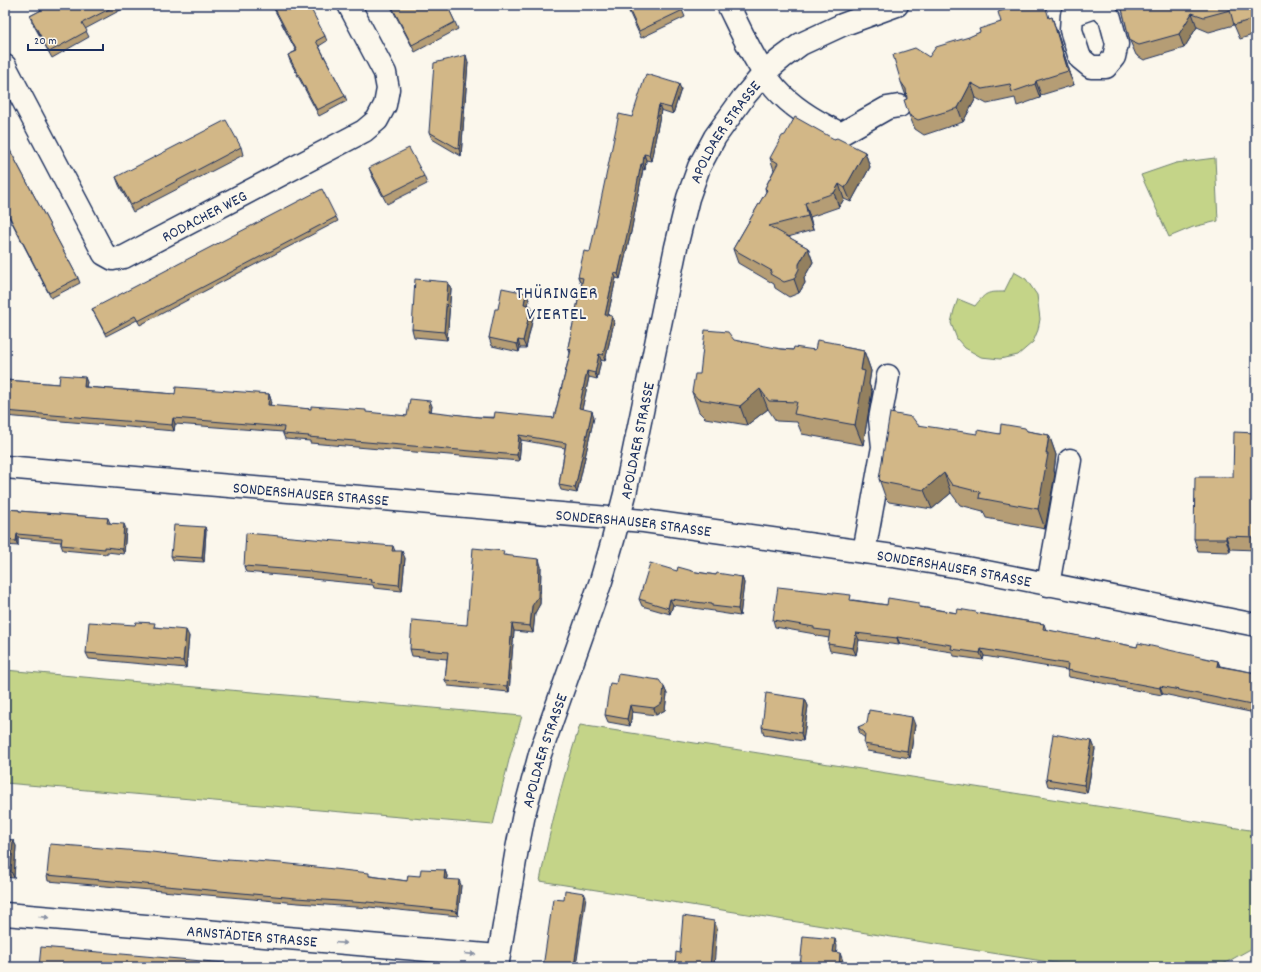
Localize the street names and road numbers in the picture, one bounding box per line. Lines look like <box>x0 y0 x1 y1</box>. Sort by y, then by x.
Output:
street label: APOLDAER STRASSE <box>685 76 768 187</box>
street label: RODACHER WEG <box>158 185 252 249</box>
street label: APOLDAER STRASSE <box>615 380 662 502</box>
street label: SONDERSHAUSER STRASSE <box>232 477 390 513</box>
street label: SONDERSHAUSER STRASSE <box>555 505 713 544</box>
street label: SONDERSHAUSER STRASSE <box>875 545 1034 595</box>
street label: APOLDAER STRASSE <box>517 690 575 811</box>
street label: ARNSTÄDTER STRASSE <box>186 921 319 955</box>

